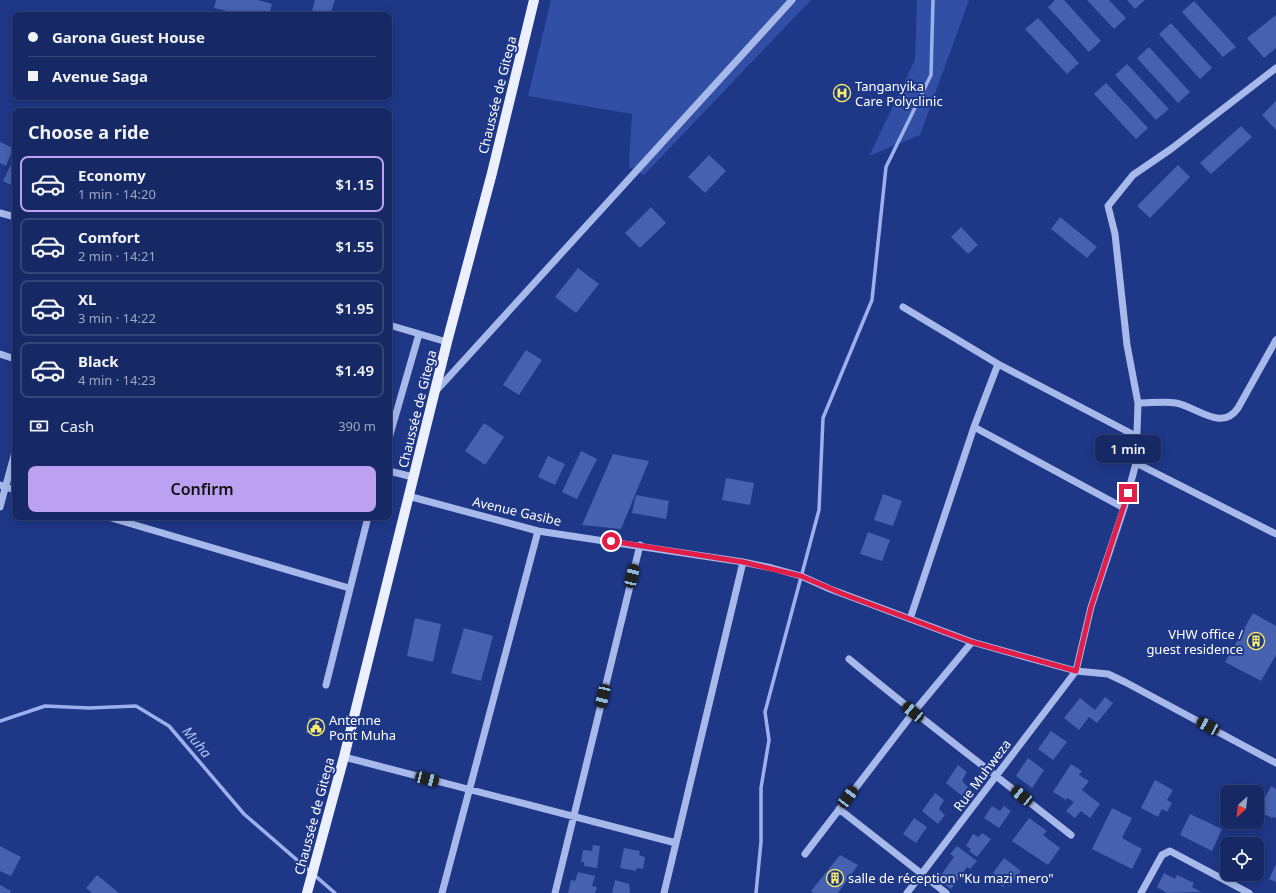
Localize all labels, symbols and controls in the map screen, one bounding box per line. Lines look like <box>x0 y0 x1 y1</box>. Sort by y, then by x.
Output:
text: Garona Guest House <box>52 27 205 47</box>
street label: Chaussée de Gitega <box>474 34 520 156</box>
text: Avenue Saga <box>52 66 148 86</box>
place label: Tanganyika Care Polyclinic <box>855 77 943 110</box>
hospital icon: Tanganyika Care Polyclinic <box>832 83 852 103</box>
text: Choose a ride <box>28 120 149 144</box>
text: Economy <box>78 165 146 185</box>
icon: car <box>30 166 66 202</box>
text: $1.15 <box>336 174 374 194</box>
text: 1 min · 14:20 <box>78 185 156 203</box>
text: Comfort <box>78 227 140 247</box>
icon: car <box>30 228 66 264</box>
text: $1.55 <box>336 236 374 256</box>
text: 2 min · 14:21 <box>78 247 156 265</box>
text: XL <box>78 289 96 309</box>
icon: car <box>30 290 66 326</box>
text: $1.95 <box>336 298 374 318</box>
text: 3 min · 14:22 <box>78 309 156 327</box>
street label: Chaussée de Gitega <box>394 348 440 470</box>
text: Black <box>78 351 118 371</box>
icon: car <box>30 352 66 388</box>
text: $1.49 <box>336 360 374 380</box>
text: 4 min · 14:23 <box>78 371 156 389</box>
icon: cash <box>28 415 50 437</box>
text: Cash <box>60 416 94 436</box>
text: 390 m <box>338 417 376 435</box>
callout: 1 min <box>1095 435 1161 463</box>
text: 1 min <box>1110 440 1146 458</box>
button: Confirm <box>28 466 376 512</box>
route end <box>1119 484 1137 502</box>
street label: Avenue Gasibe <box>471 492 563 530</box>
route start <box>602 532 620 550</box>
car <box>623 563 641 589</box>
place label: VHW office / guest residence <box>1146 625 1243 658</box>
building icon: VHW office / guest residence <box>1246 631 1266 651</box>
car <box>594 683 612 709</box>
car <box>900 700 926 724</box>
place label: Antenne Pont Muha <box>329 711 396 744</box>
car <box>1195 715 1221 737</box>
public building icon: Antenne Pont Muha <box>306 717 326 737</box>
water label: Muha <box>179 722 216 762</box>
street label: Rue Muhweza <box>949 735 1015 815</box>
street label: Chaussée de Gitega <box>290 755 338 877</box>
car <box>414 770 440 788</box>
car <box>836 784 860 810</box>
car <box>1009 784 1035 808</box>
north arrow <box>1220 785 1264 829</box>
map controls <box>1220 785 1264 881</box>
button: locate <box>1220 837 1264 881</box>
building icon: salle de réception "Ku mazi mero" <box>825 868 845 888</box>
place label: salle de réception "Ku mazi mero" <box>848 869 1054 887</box>

